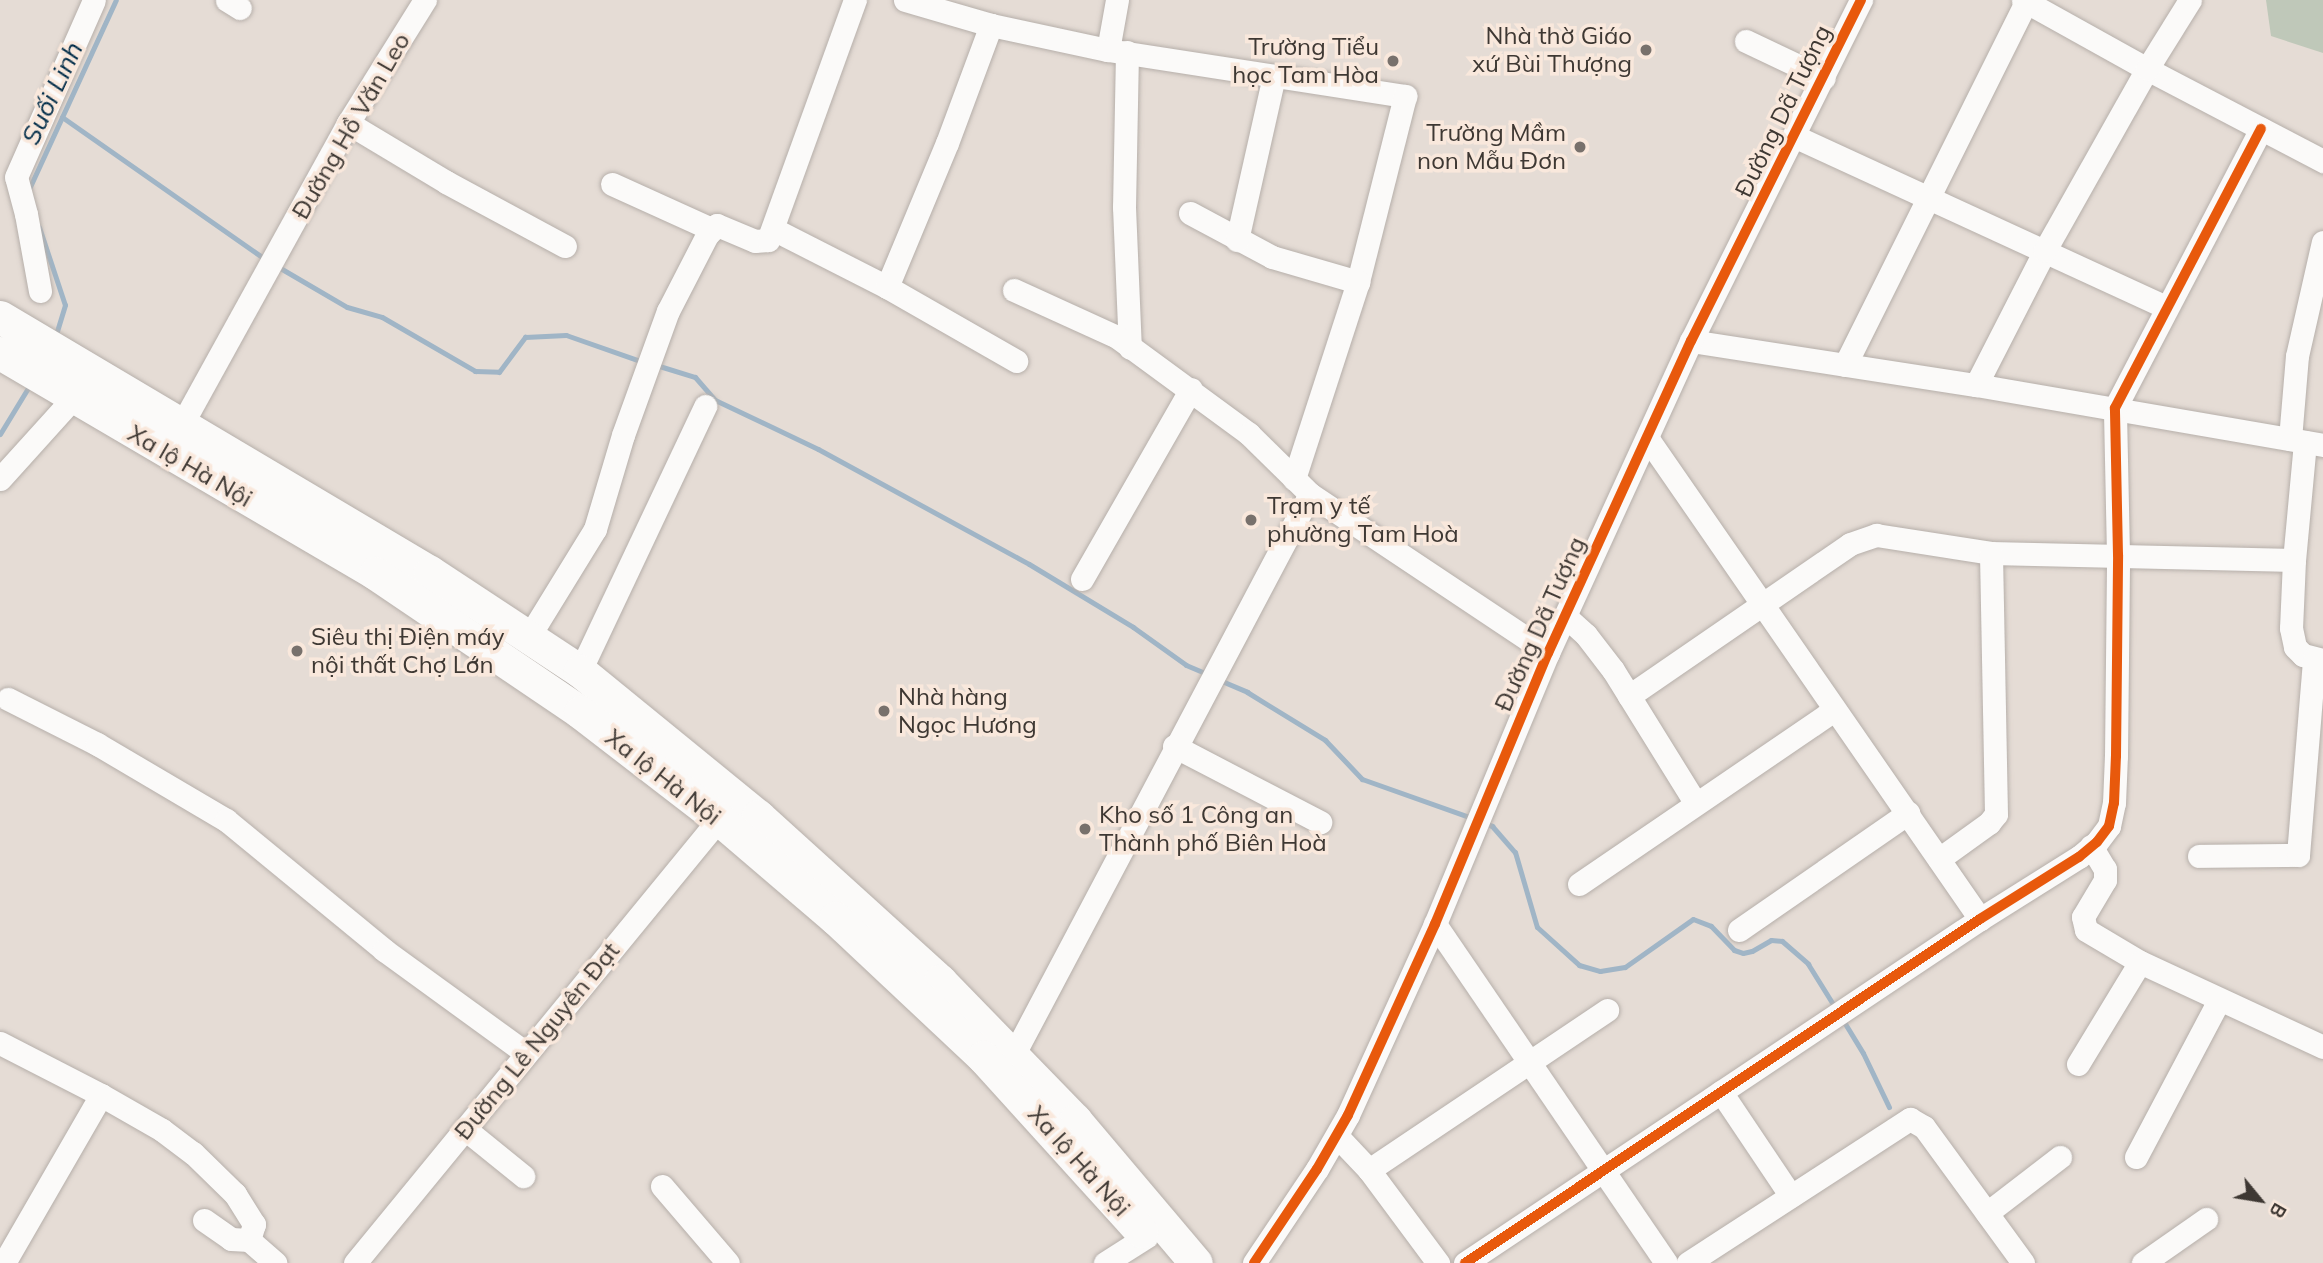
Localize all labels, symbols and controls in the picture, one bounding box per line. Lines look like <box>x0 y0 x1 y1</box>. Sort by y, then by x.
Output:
street label: Đường Dã Tượng <box>1729 20 1837 202</box>
place label: Nhà thờ Giáo xứ Bùi Thượng <box>1472 22 1632 78</box>
street label: Đường Hồ Văn Leo <box>286 28 416 224</box>
place label: Trường Tiểu học Tam Hòa <box>1232 33 1379 89</box>
water label: Suối Linh <box>15 37 89 149</box>
marker: Nhà thờ Giáo xứ Bùi Thượng <box>1638 42 1654 58</box>
marker: Trường Tiểu học Tam Hòa <box>1385 53 1401 69</box>
place label: Trường Mầm non Mẫu Đơn <box>1417 119 1566 175</box>
marker: Trường Mầm non Mẫu Đơn <box>1572 139 1588 155</box>
street label: Xa lộ Hà Nội <box>123 419 257 513</box>
place label: Trạm y tế phường Tam Hoà <box>1267 492 1459 548</box>
marker: Trạm y tế phường Tam Hoà <box>1241 510 1261 530</box>
street label: Đường Dã Tượng <box>1489 532 1591 716</box>
place label: Siêu thị Điện máy nội thất Chợ Lớn <box>311 623 505 679</box>
marker: Siêu thị Điện máy nội thất Chợ Lớn <box>289 643 305 659</box>
place label: Nhà hàng Ngọc Hương <box>898 683 1037 739</box>
marker: Nhà hàng Ngọc Hương <box>876 703 892 719</box>
street label: Xa lộ Hà Nội <box>600 723 726 831</box>
place label: Kho số 1 Công an Thành phố Biên Hoà <box>1099 801 1327 857</box>
marker: Kho số 1 Công an Thành phố Biên Hoà <box>1077 821 1093 837</box>
street label: Đường Lê Nguyên Đạt <box>449 937 625 1145</box>
street label: Xa lộ Hà Nội <box>1022 1100 1136 1222</box>
north arrow <box>2225 1165 2295 1235</box>
text: B <box>2265 1199 2292 1222</box>

